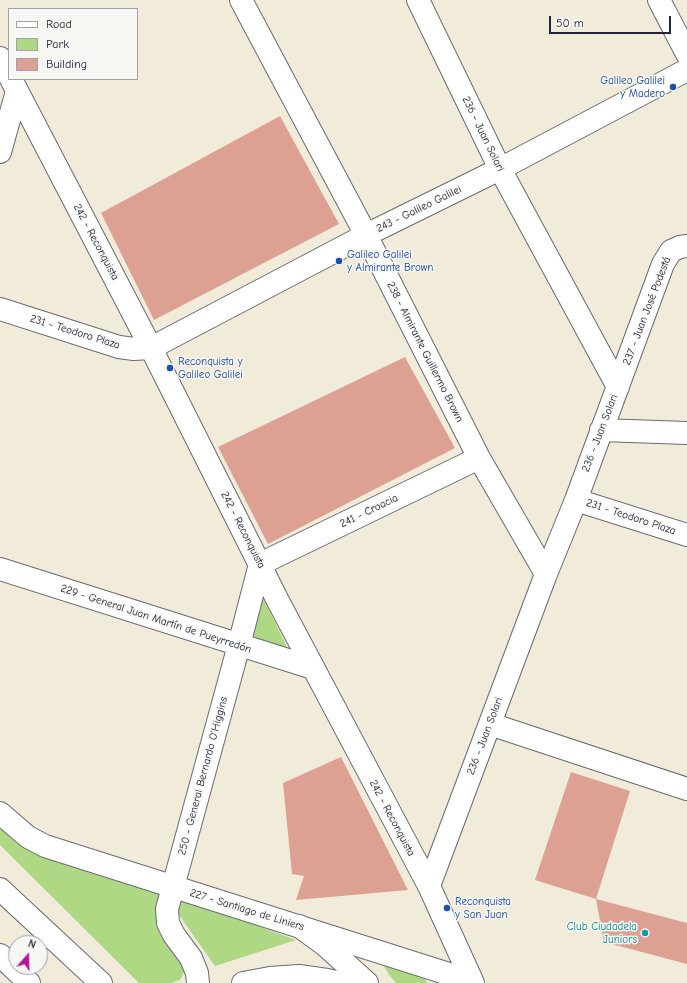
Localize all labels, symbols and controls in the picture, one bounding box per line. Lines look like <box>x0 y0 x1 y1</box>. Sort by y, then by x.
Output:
legend <box>8 8 138 80</box>
scale bar <box>551 8 673 34</box>
text: 50 m <box>556 16 584 30</box>
text: Road <box>46 17 72 31</box>
text: Park <box>46 37 69 51</box>
text: Building <box>46 57 87 71</box>
place label: Galileo Galilei y Madero <box>600 74 665 100</box>
marker: Galileo Galilei y Madero <box>668 82 678 92</box>
street label: 236 - Juan Solari <box>459 94 507 174</box>
street label: 243 - Galileo Galilei <box>374 183 464 235</box>
street label: 242 - Reconquista <box>70 202 122 282</box>
place label: Galileo Galilei y Almirante Brown <box>347 248 433 274</box>
street label: 237 - Juan José Podestá <box>620 255 674 367</box>
marker: Galileo Galilei y Almirante Brown <box>334 256 344 266</box>
street label: 238 - Almirante Guillermo Brown <box>384 280 466 424</box>
street label: 231 - Teodoro Plaza <box>28 312 122 352</box>
place label: Reconquista y Galileo Galilei <box>178 355 243 381</box>
marker: Reconquista y Galileo Galilei <box>165 363 175 373</box>
street label: 236 - Juan Solari <box>579 392 621 474</box>
street label: 242 - Reconquista <box>218 489 268 571</box>
street label: 241 - Croacia <box>338 491 400 531</box>
street label: 231 - Teodoro Plaza <box>585 496 677 538</box>
street label: 229 - General Juan Martín de Pueyrredón <box>59 582 253 656</box>
street label: 250 - General Bernardo O'Higgins <box>175 695 231 857</box>
street label: 236 - Juan Solari <box>464 695 506 777</box>
street label: 242 - Reconquista <box>366 778 418 858</box>
street label: 227 - Santiago de Liniers <box>188 886 306 934</box>
place label: Reconquista y San Juan <box>455 895 511 921</box>
marker: Reconquista y San Juan <box>442 903 452 913</box>
place label: Club Ciudadela Juniors <box>567 920 637 946</box>
marker: Club Ciudadela Juniors <box>640 928 650 938</box>
north arrow <box>8 935 48 975</box>
text: N <box>26 937 38 952</box>

